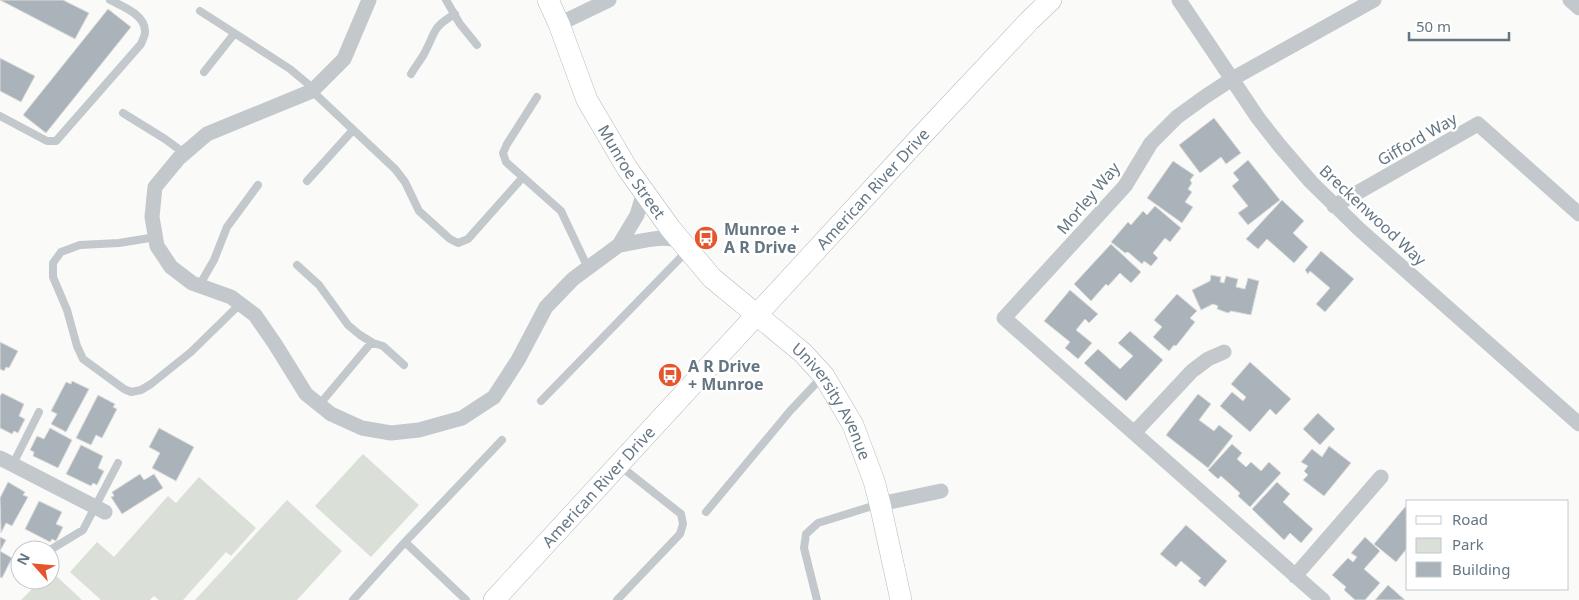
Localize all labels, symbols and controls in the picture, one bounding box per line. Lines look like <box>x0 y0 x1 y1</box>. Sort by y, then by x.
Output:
scale bar <box>1409 10 1509 42</box>
text: 50 m <box>1416 16 1451 36</box>
street label: Gifford Way <box>1373 107 1462 171</box>
street label: Munroe Street <box>593 121 671 223</box>
street label: American River Drive <box>811 123 934 254</box>
street label: Morley Way <box>1051 157 1125 239</box>
street label: Breckenwood Way <box>1315 160 1432 271</box>
place label: Munroe + A R Drive <box>724 218 800 258</box>
bus stop icon: Munroe + A R Drive <box>693 225 719 251</box>
street label: University Avenue <box>787 337 876 463</box>
place label: A R Drive + Munroe <box>688 355 764 395</box>
bus stop icon: A R Drive + Munroe <box>657 362 683 388</box>
street label: American River Drive <box>537 421 660 552</box>
legend <box>1406 500 1569 590</box>
text: Road <box>1452 509 1488 529</box>
text: Park <box>1452 534 1484 554</box>
north arrow <box>10 540 60 590</box>
text: N <box>12 549 34 568</box>
text: Building <box>1452 559 1510 579</box>

